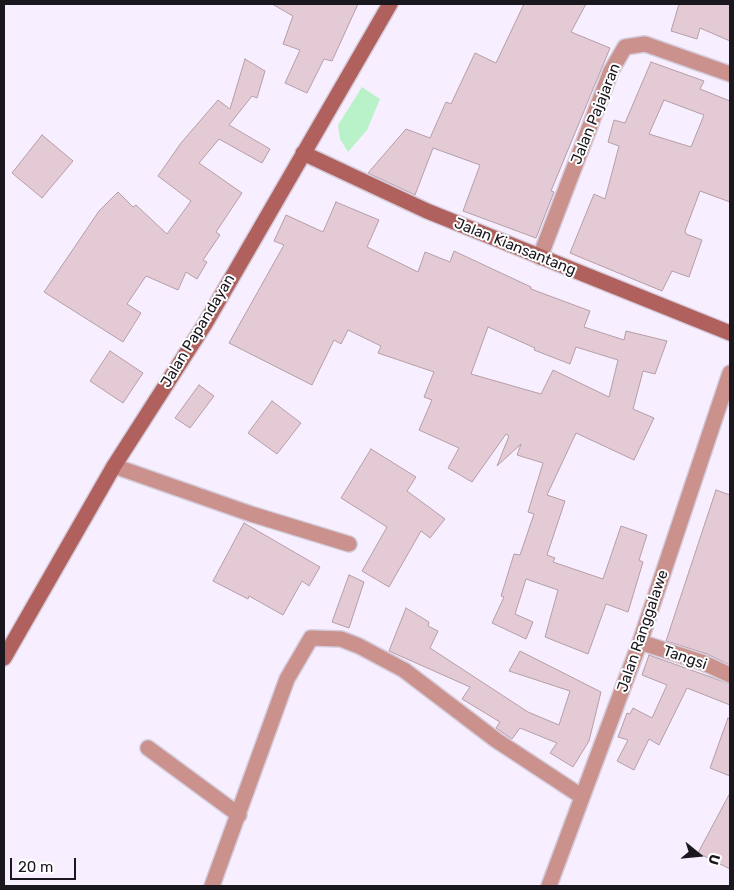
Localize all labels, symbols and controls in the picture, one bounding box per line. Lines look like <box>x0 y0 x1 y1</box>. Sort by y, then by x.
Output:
street label: Jalan Pajajaran <box>568 61 624 167</box>
street label: Jalan Kiansantang <box>452 214 578 280</box>
street label: Jalan Papandayan <box>157 271 239 391</box>
street label: Jalan Ranggalawe <box>614 568 672 694</box>
street label: Tangsi <box>661 642 709 674</box>
north arrow <box>674 830 724 880</box>
scale bar <box>12 848 79 880</box>
text: U <box>704 852 723 867</box>
text: 20 m <box>18 858 53 876</box>

